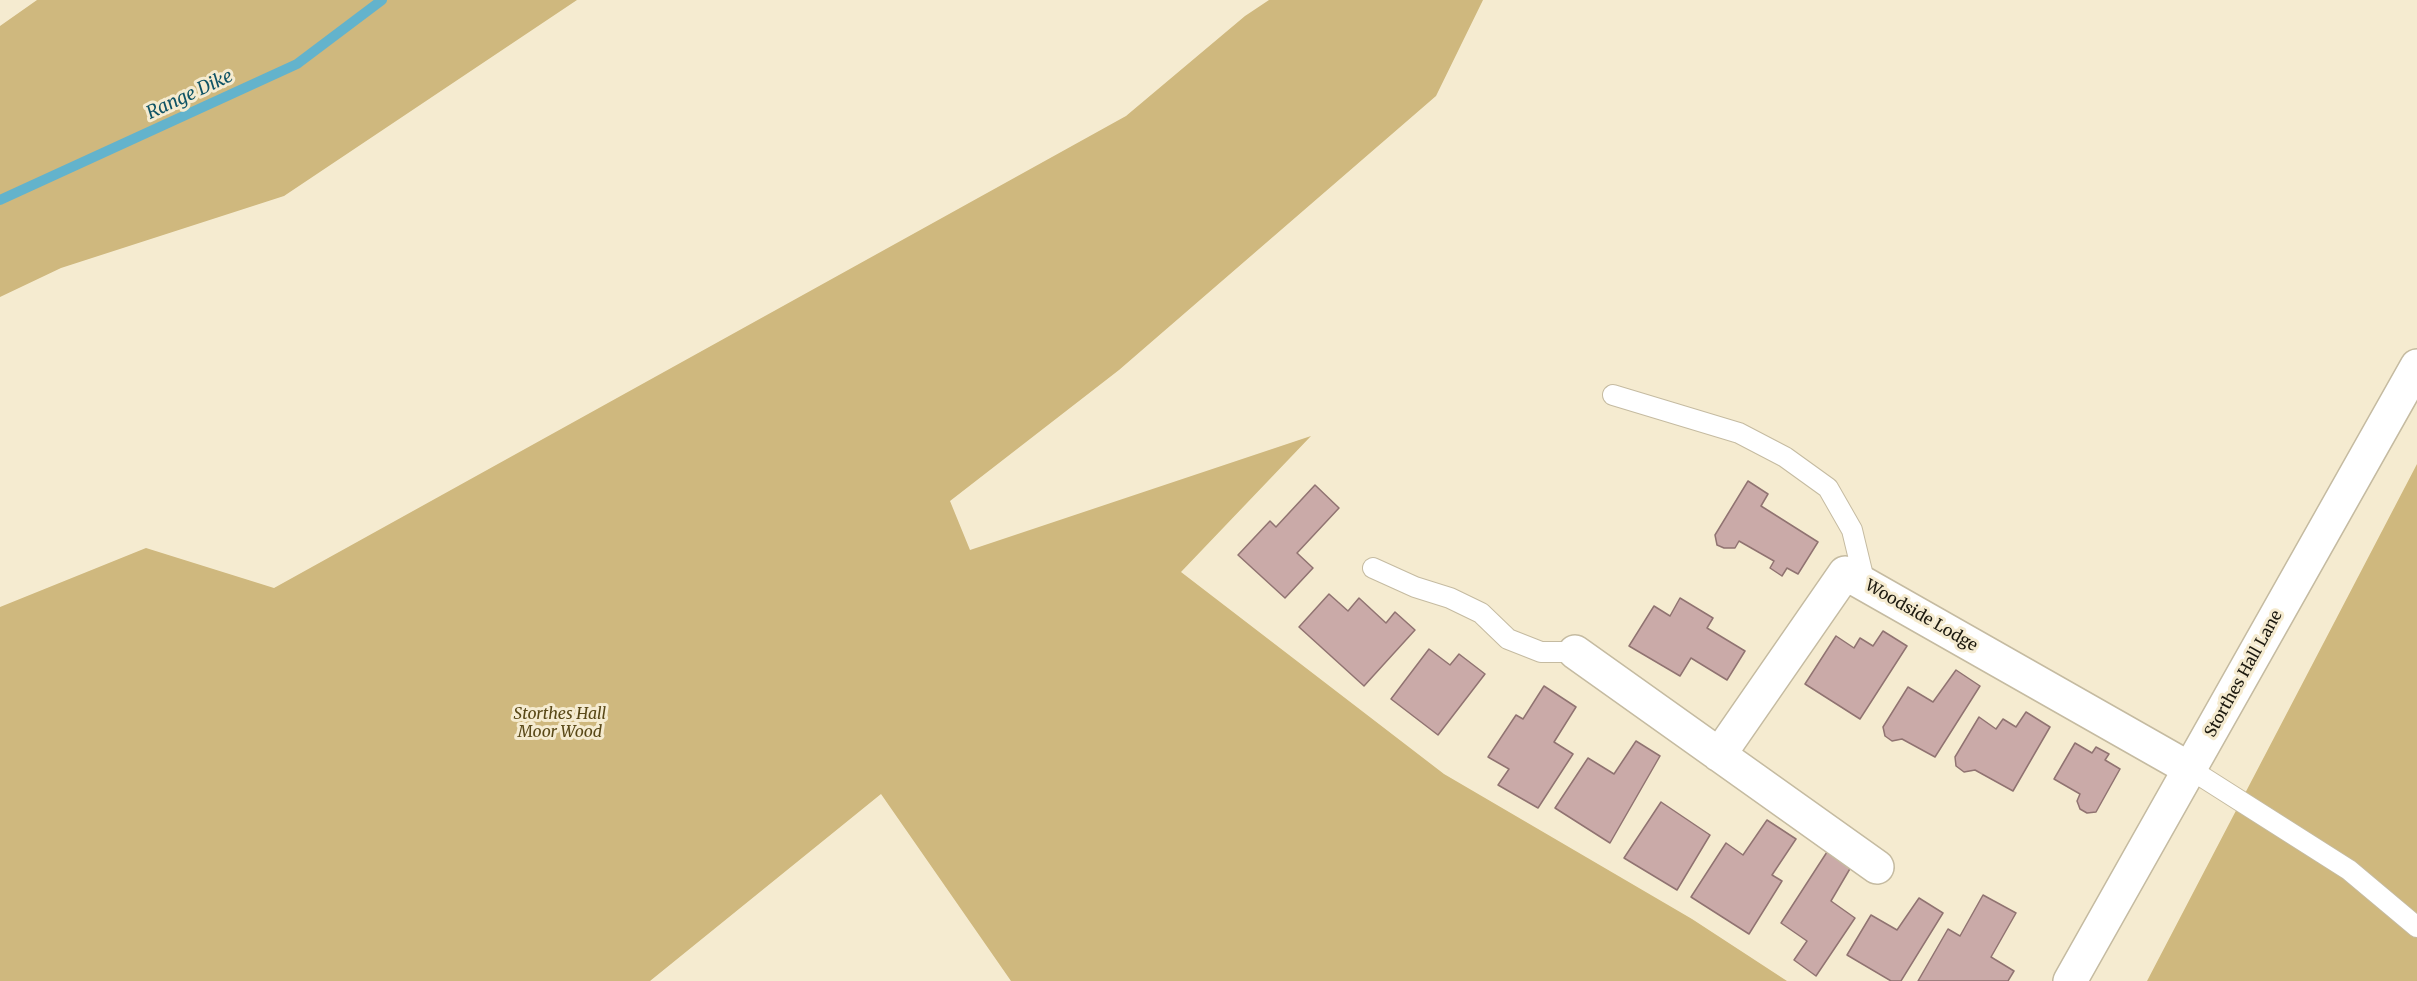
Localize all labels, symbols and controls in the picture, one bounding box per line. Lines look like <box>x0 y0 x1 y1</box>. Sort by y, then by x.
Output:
water label: Range Dike <box>143 66 237 124</box>
street label: Woodside Lodge <box>1861 576 1981 656</box>
street label: Storthes Hall Lane <box>2201 607 2287 741</box>
park label: Storthes Hall Moor Wood <box>514 704 606 742</box>

